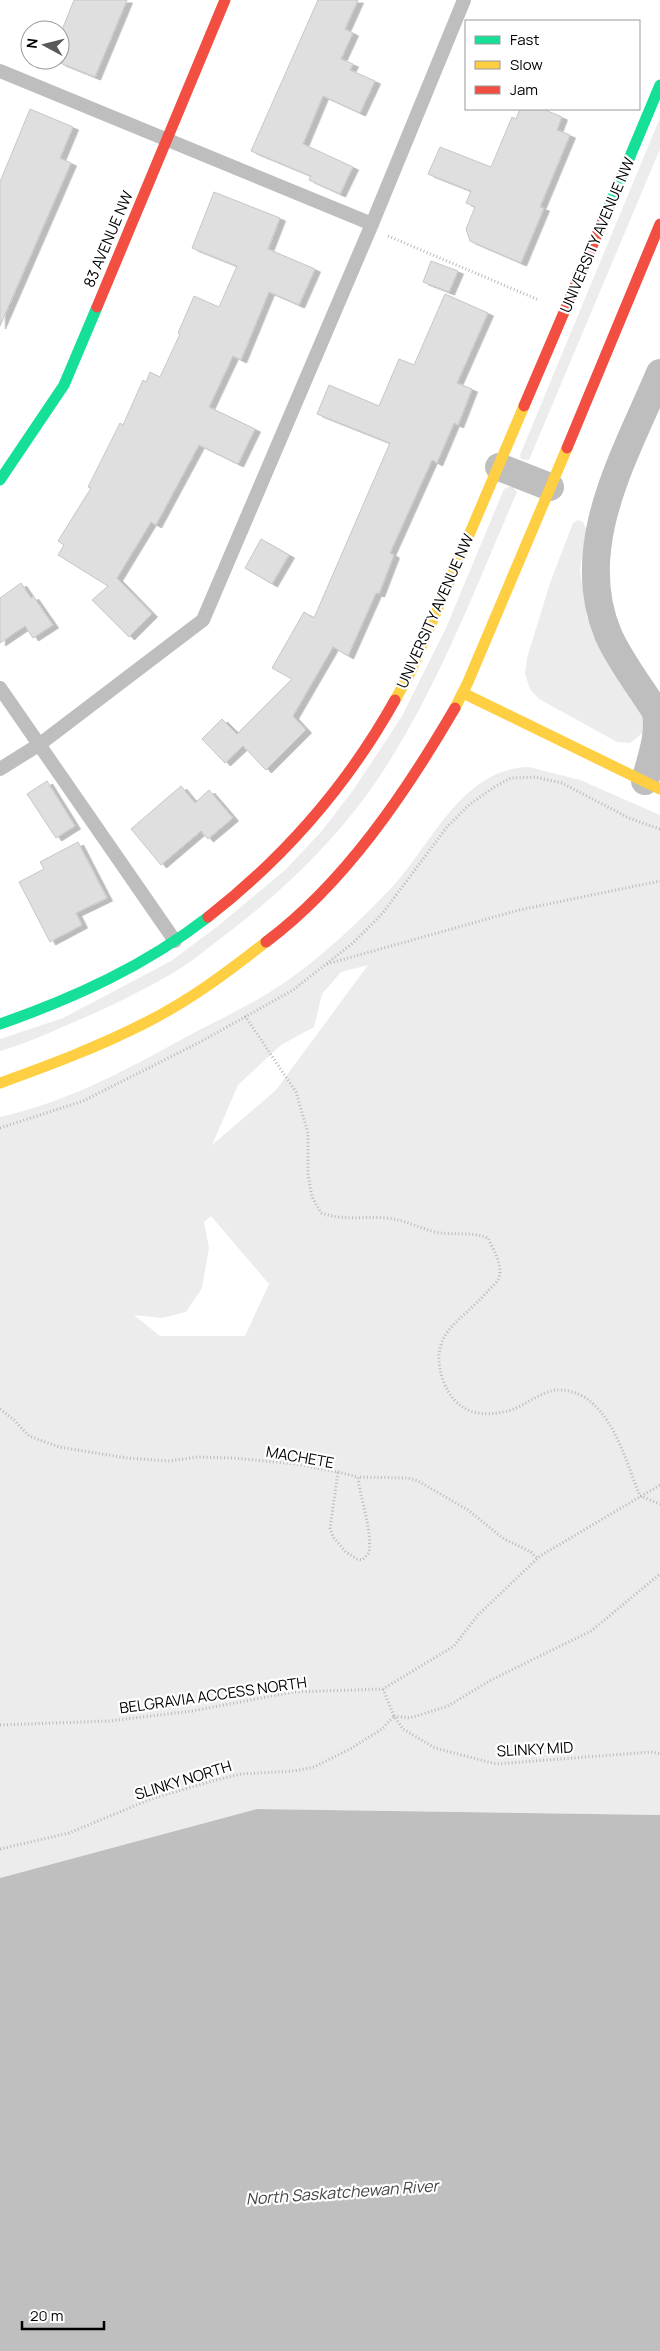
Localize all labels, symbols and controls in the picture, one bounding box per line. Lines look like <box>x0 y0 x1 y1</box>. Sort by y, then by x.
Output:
north arrow <box>20 20 70 70</box>
legend <box>465 20 640 110</box>
text: Fast <box>510 29 539 50</box>
text: N <box>22 37 42 50</box>
text: Slow <box>510 54 543 75</box>
text: Jam <box>510 79 538 100</box>
street label: UNIVERSITY AVENUE NW <box>555 154 639 316</box>
street label: 83 AVENUE NW <box>78 188 138 290</box>
street label: UNIVERSITY AVENUE NW <box>391 530 479 692</box>
street label: MACHETE <box>264 1441 336 1473</box>
street label: BELGRAVIA ACCESS NORTH <box>118 1671 308 1719</box>
street label: SLINKY MID <box>496 1737 574 1761</box>
street label: SLINKY NORTH <box>132 1755 234 1805</box>
water label: North Saskatchewan River <box>245 2174 441 2210</box>
scale bar <box>22 2298 105 2330</box>
text: 20 m <box>30 2305 63 2326</box>

